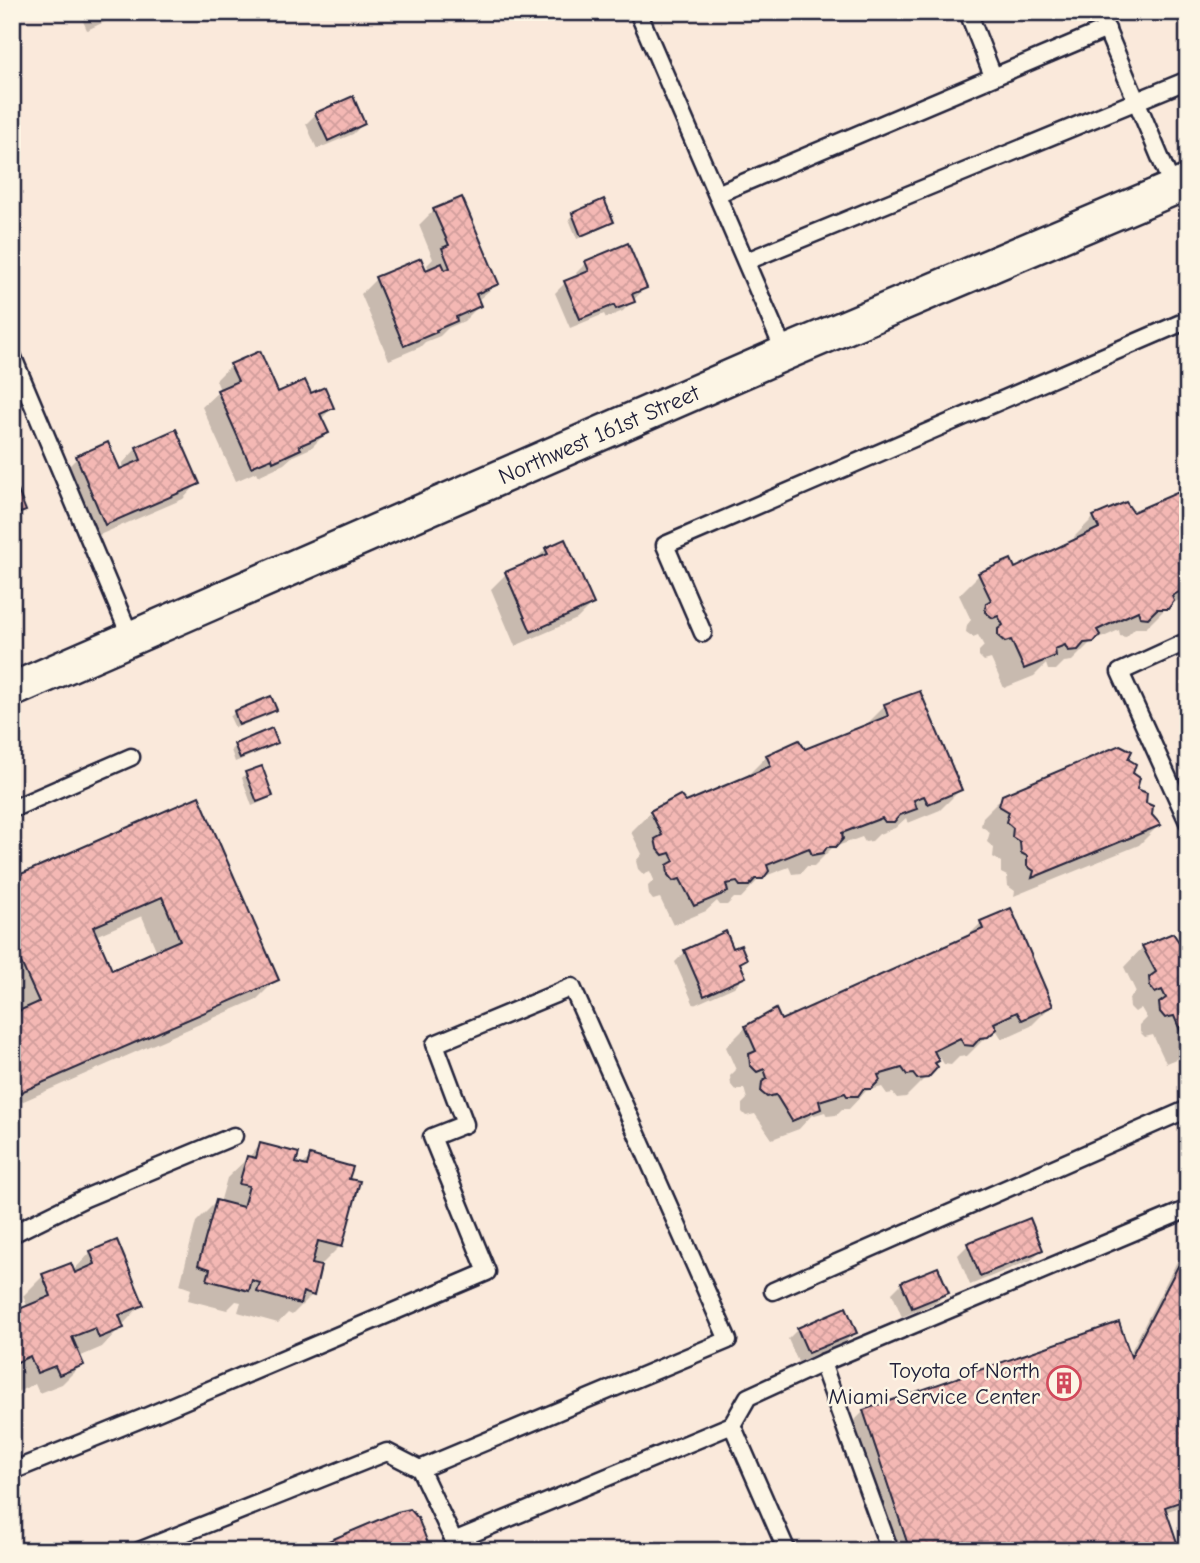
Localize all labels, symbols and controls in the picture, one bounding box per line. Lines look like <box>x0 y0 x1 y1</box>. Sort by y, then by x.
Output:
street label: Northwest 161st Street <box>494 379 705 490</box>
place label: Toyota of North Miami Service Center <box>828 1357 1041 1410</box>
building icon: Toyota of North Miami Service Center <box>1045 1364 1083 1402</box>

